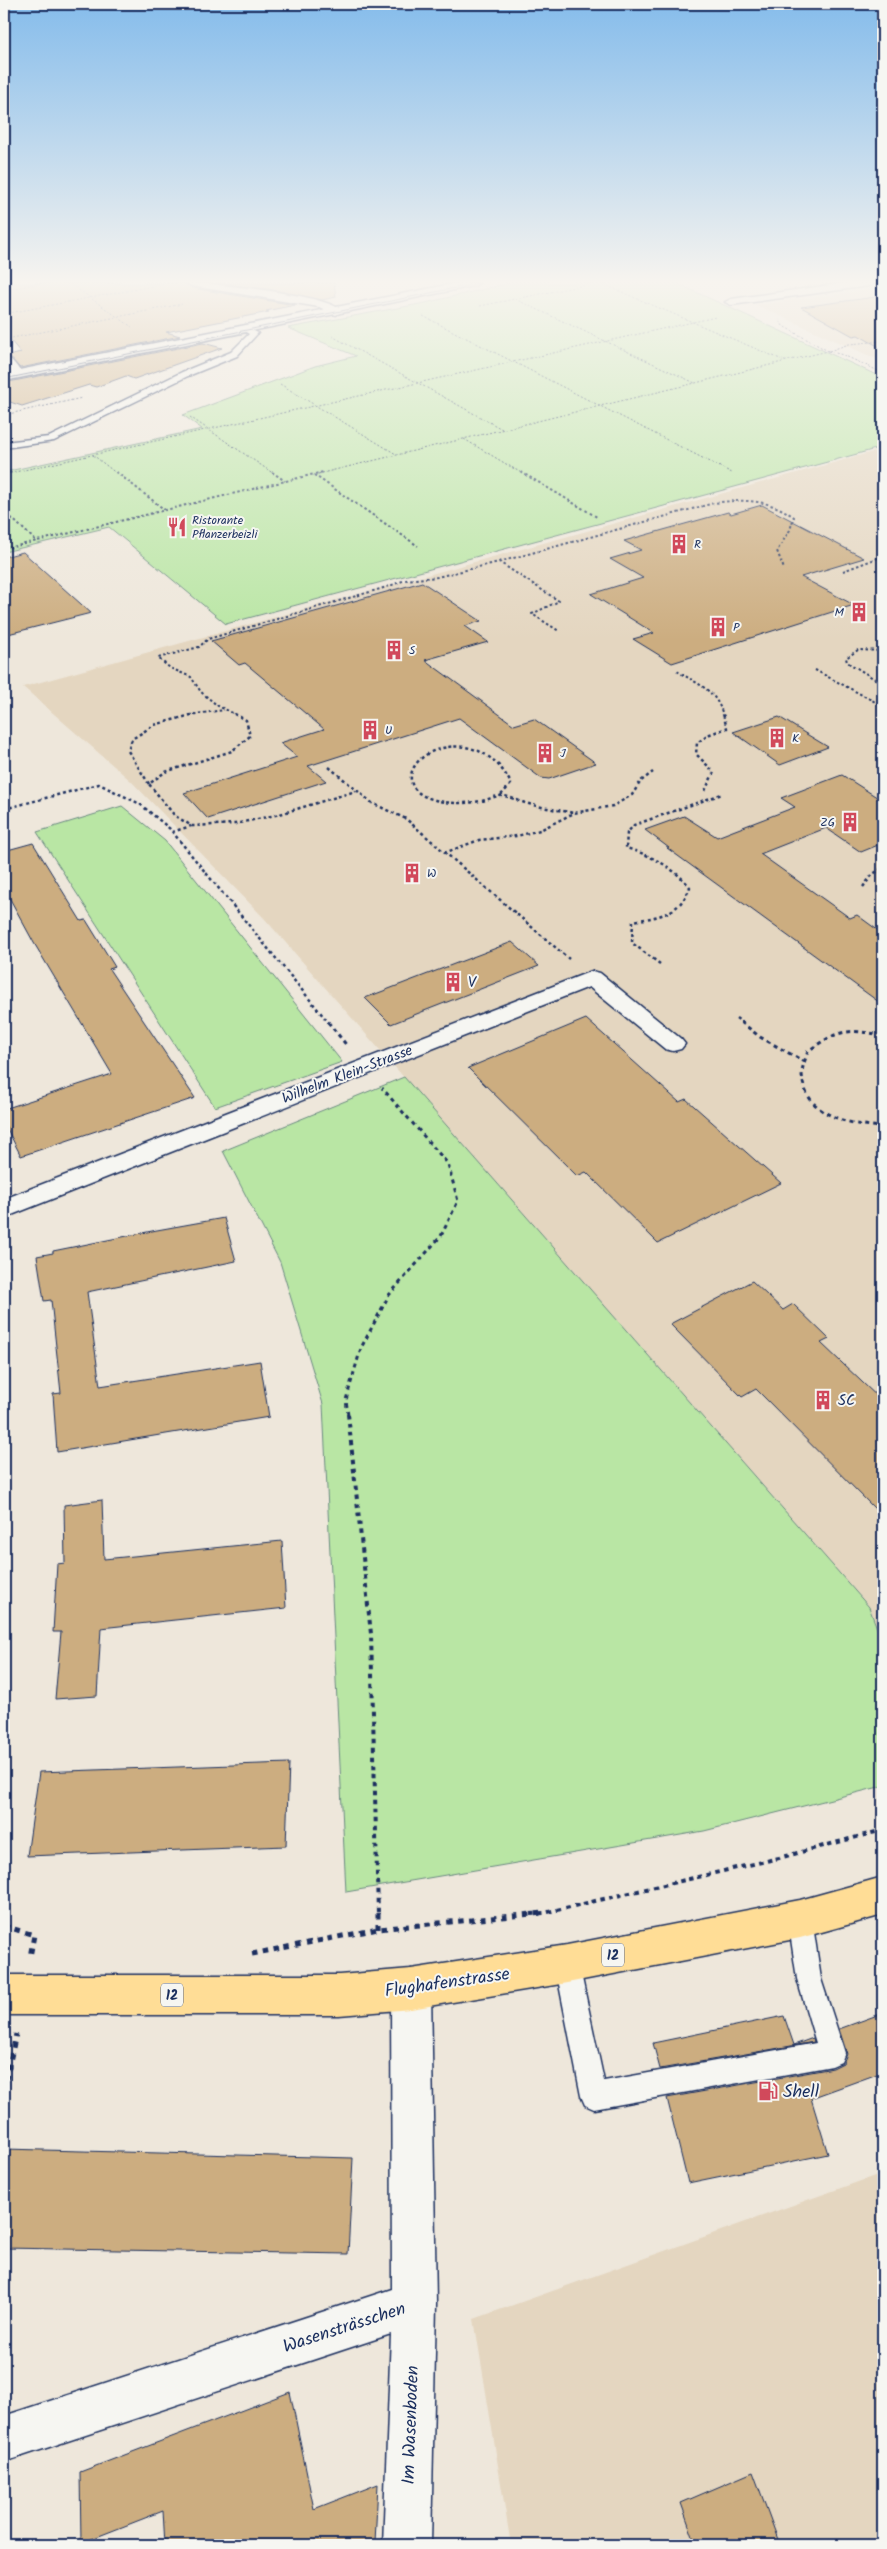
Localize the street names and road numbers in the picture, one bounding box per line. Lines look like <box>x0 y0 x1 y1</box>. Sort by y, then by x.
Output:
street label: Wilhelm Klein-Strasse <box>278 1039 417 1111</box>
road number: 12 <box>602 1944 624 1966</box>
street label: Flughafenstrasse <box>383 1960 512 2007</box>
road number: 12 <box>161 1984 183 2006</box>
street label: Wasensträsschen <box>279 2295 410 2362</box>
street label: Im Wasenboden <box>395 2365 428 2485</box>

